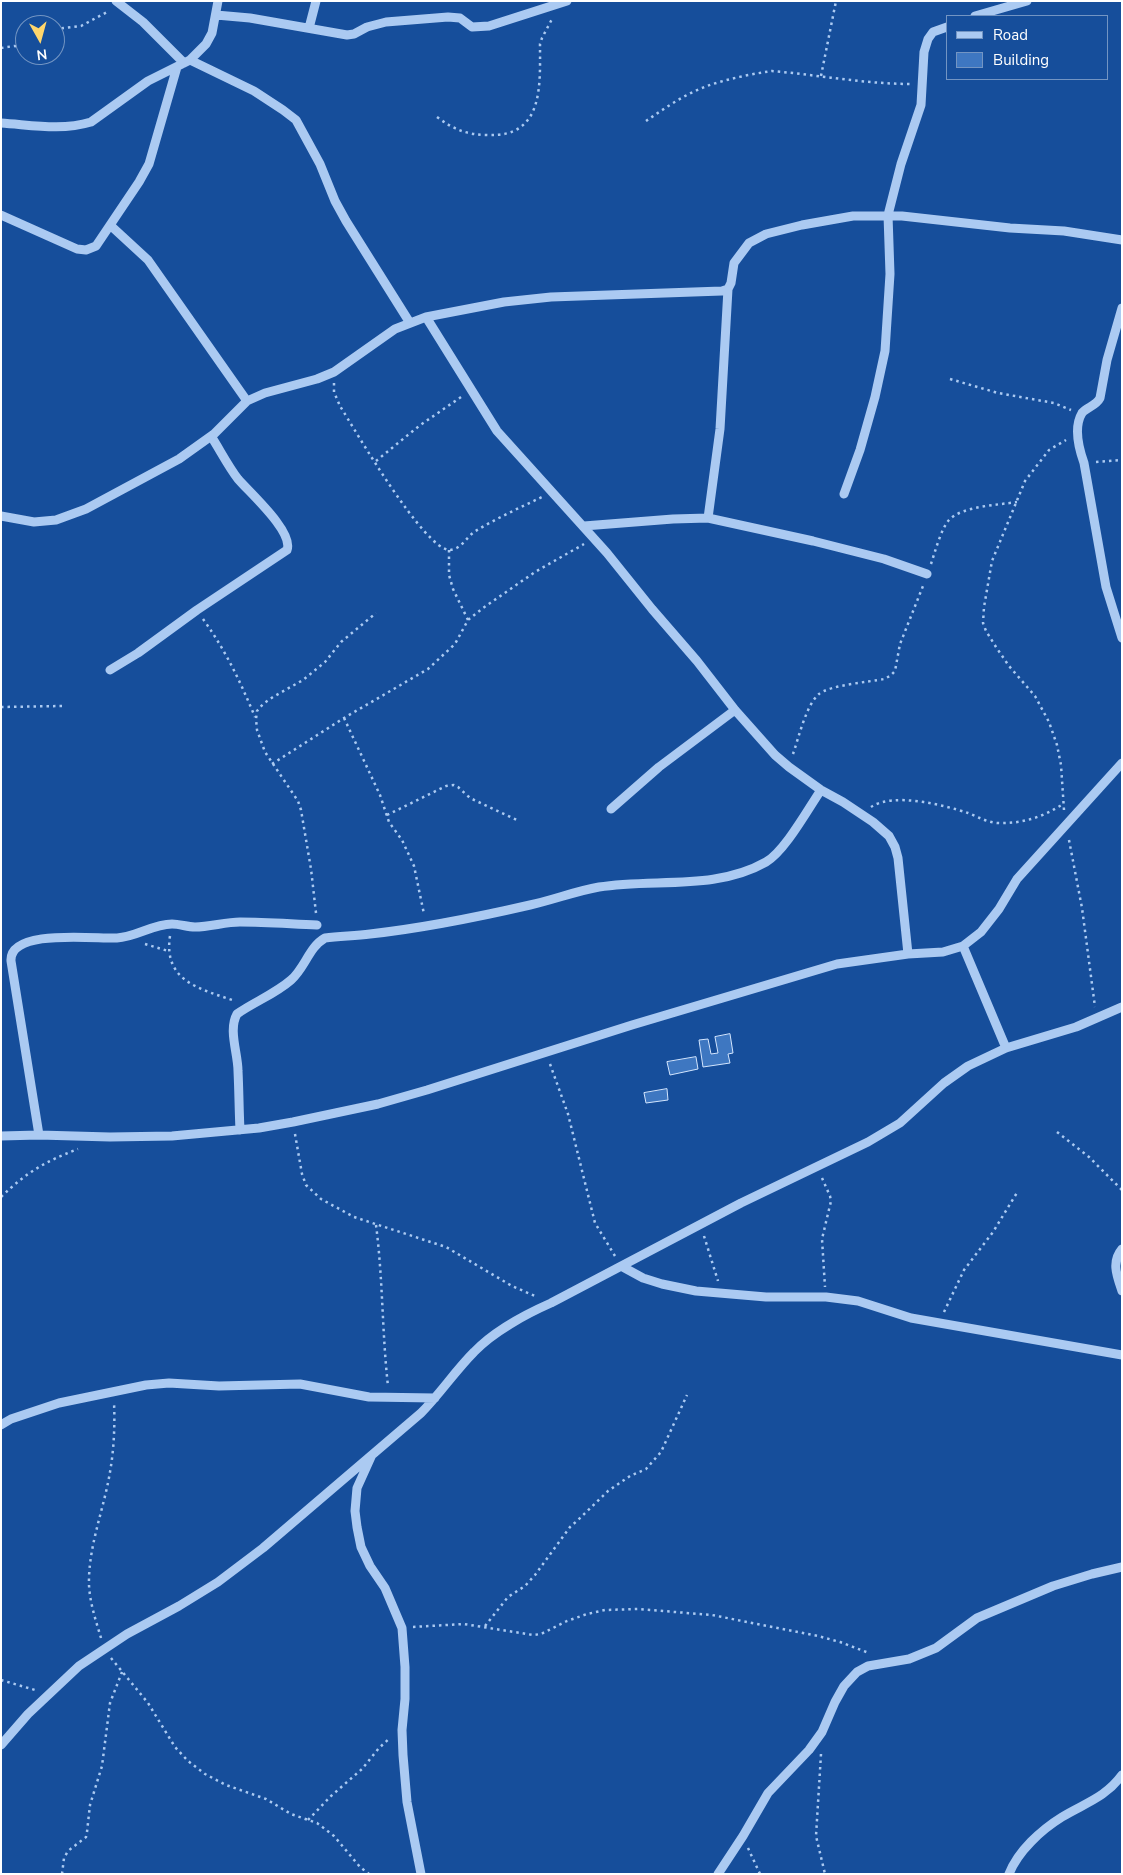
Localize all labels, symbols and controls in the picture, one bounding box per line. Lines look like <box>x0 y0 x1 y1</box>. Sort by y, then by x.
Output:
north arrow <box>15 15 65 65</box>
legend <box>946 15 1108 80</box>
text: Road <box>993 25 1028 45</box>
text: N <box>35 44 48 64</box>
text: Building <box>993 50 1049 70</box>

